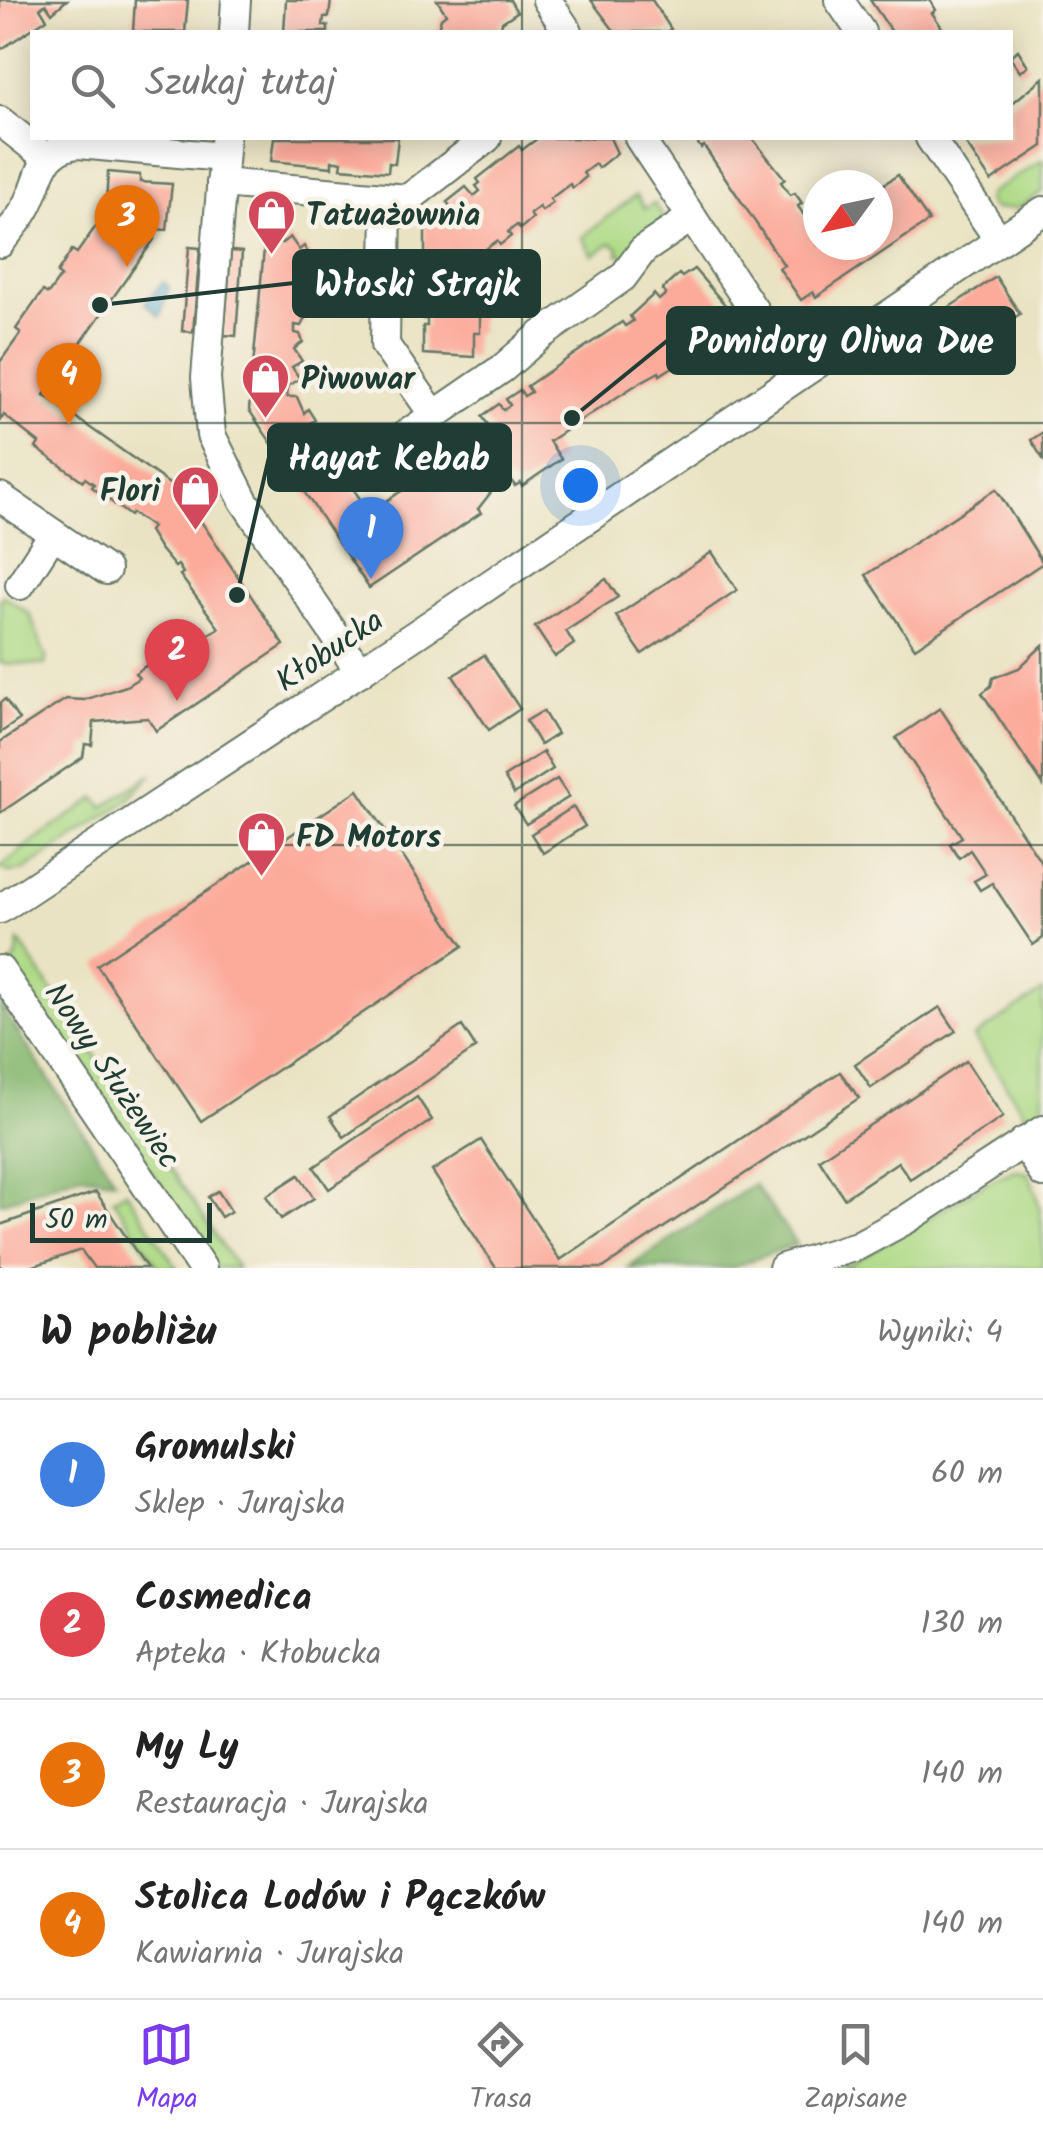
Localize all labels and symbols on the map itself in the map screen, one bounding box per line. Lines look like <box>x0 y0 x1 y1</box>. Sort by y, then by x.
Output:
north arrow <box>803 170 893 260</box>
pin: 3 <box>94 184 160 267</box>
shop icon: Tatuażownia <box>245 188 297 256</box>
place label: Tatuażownia <box>306 191 480 242</box>
callout: Włoski Strajk <box>294 251 539 316</box>
text: Włoski Strajk <box>315 259 521 315</box>
callout: Pomidory Oliwa Due <box>668 308 1014 373</box>
text: Pomidory Oliwa Due <box>688 316 994 372</box>
pin: 4 <box>36 342 102 425</box>
shop icon: Piwowar <box>240 352 292 420</box>
place label: Piwowar <box>301 355 416 406</box>
callout: Hayat Kebab <box>269 425 510 490</box>
text: Hayat Kebab <box>288 433 490 489</box>
your location <box>555 460 606 511</box>
shop icon: Flori <box>169 464 221 532</box>
place label: Flori <box>100 467 161 518</box>
pin: 1 <box>338 496 404 579</box>
street label: Kłobucka <box>266 597 395 707</box>
pin: 2 <box>144 618 210 701</box>
shop icon: FD Motors <box>235 810 287 878</box>
place label: FD Motors <box>296 813 441 864</box>
street label: Nowy Służewiec <box>30 973 192 1180</box>
scale bar <box>30 1198 212 1242</box>

